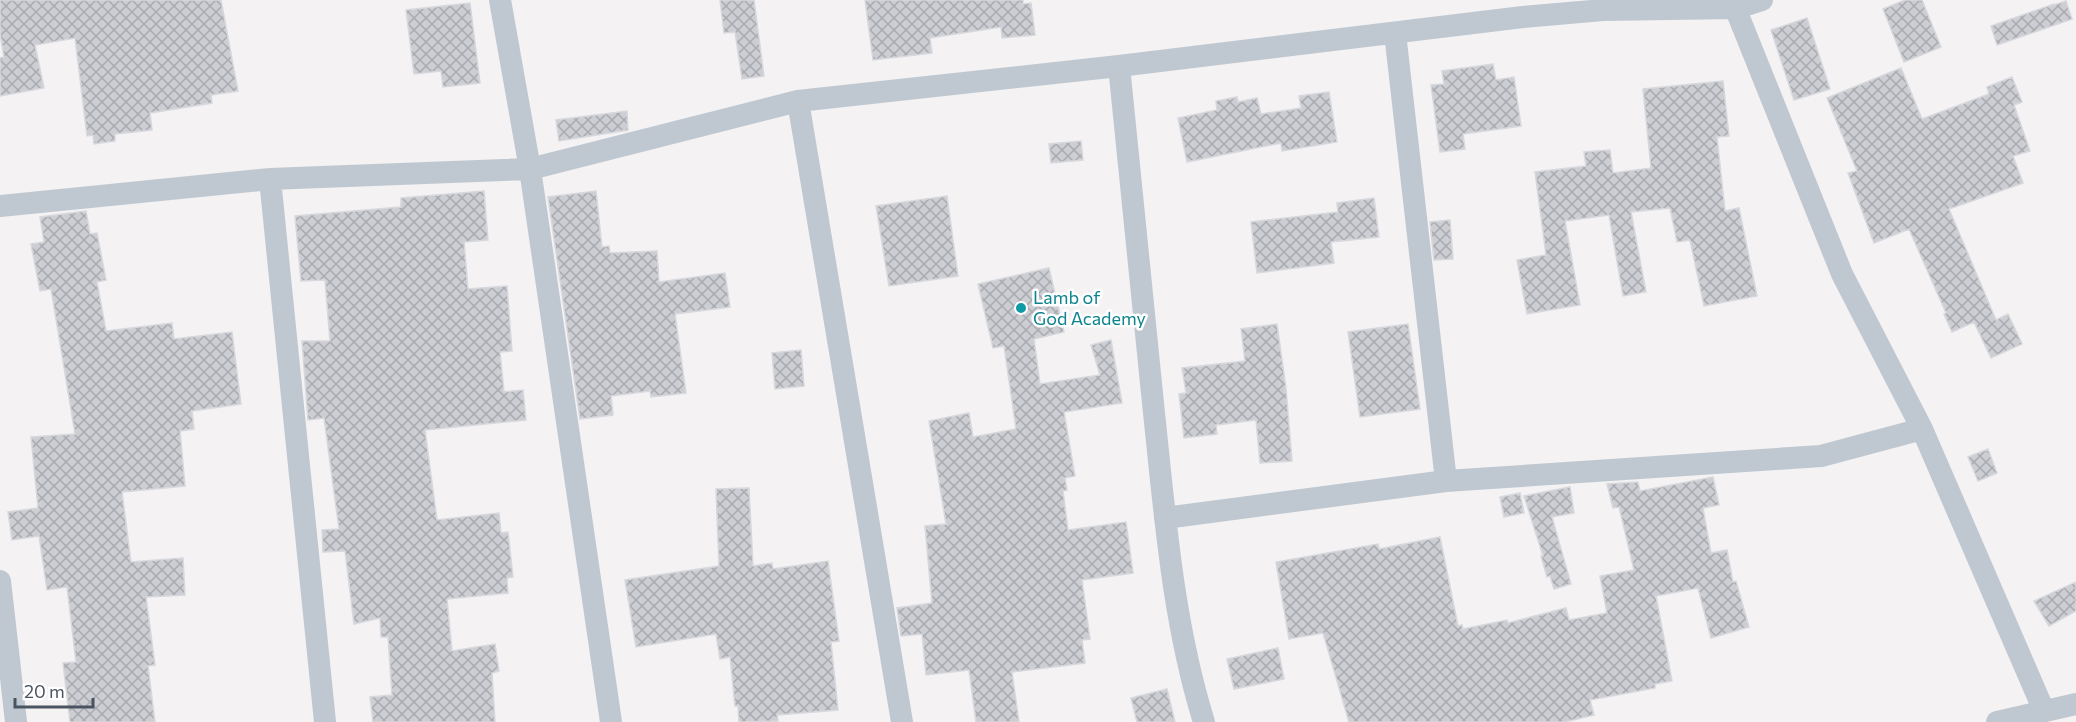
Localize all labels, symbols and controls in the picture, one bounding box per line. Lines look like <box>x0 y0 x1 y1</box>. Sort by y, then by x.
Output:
place label: Lamb of God Academy <box>1033 286 1146 329</box>
marker: Lamb of God Academy <box>1014 301 1028 315</box>
scale bar <box>15 671 93 709</box>
text: 20 m <box>24 680 65 702</box>

